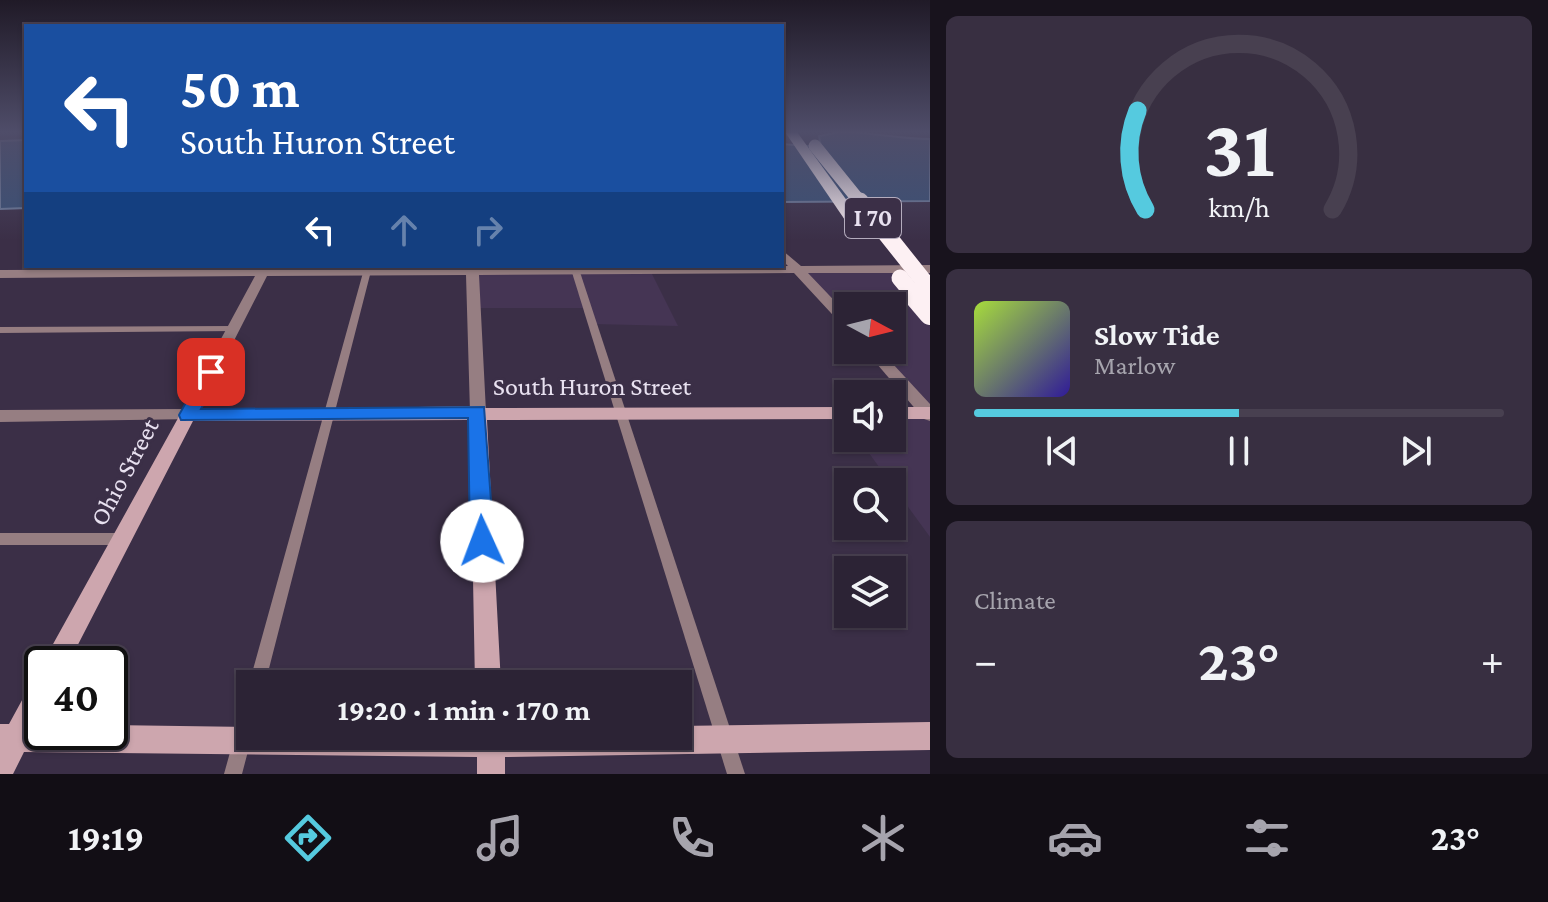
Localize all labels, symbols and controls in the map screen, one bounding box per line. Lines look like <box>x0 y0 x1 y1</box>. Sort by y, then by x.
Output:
icon: left <box>48 56 152 160</box>
text: 50 m <box>180 57 300 119</box>
text: 31 <box>1203 101 1275 194</box>
text: South Huron Street <box>180 122 455 162</box>
text: km/h <box>1208 192 1270 224</box>
road number: I 70 <box>845 198 901 238</box>
icon: left <box>298 208 342 252</box>
icon: ahead <box>382 208 426 252</box>
icon: right <box>466 208 510 252</box>
north arrow <box>834 292 906 364</box>
map controls <box>834 292 906 628</box>
text: Slow Tide <box>1094 318 1220 351</box>
pin <box>177 338 245 406</box>
icon: arrive <box>189 350 233 394</box>
text: Marlow <box>1094 351 1175 380</box>
street label: South Huron Street <box>493 372 692 401</box>
button: sound <box>834 380 906 452</box>
street label: Ohio Street <box>84 413 165 531</box>
icon: previous <box>1040 429 1084 473</box>
icon: pause <box>1217 429 1261 473</box>
icon: next <box>1394 429 1438 473</box>
button: search <box>834 468 906 540</box>
position arrow <box>440 499 524 583</box>
button: layers <box>834 556 906 628</box>
text: Climate <box>974 586 1056 615</box>
text: 23° <box>1198 626 1280 693</box>
text: − <box>974 636 997 684</box>
text: + <box>1481 636 1504 684</box>
speed limit sign: 40 <box>24 646 128 750</box>
text: 19:20 · 1 min · 170 m <box>337 693 591 726</box>
icon: directions <box>280 810 336 866</box>
icon: music <box>472 810 528 866</box>
icon: phone <box>664 810 720 866</box>
icon: climate <box>855 810 911 866</box>
icon: car <box>1047 810 1103 866</box>
icon: filters <box>1239 810 1295 866</box>
text: 19:19 <box>68 818 144 858</box>
text: 23° <box>1431 818 1480 858</box>

